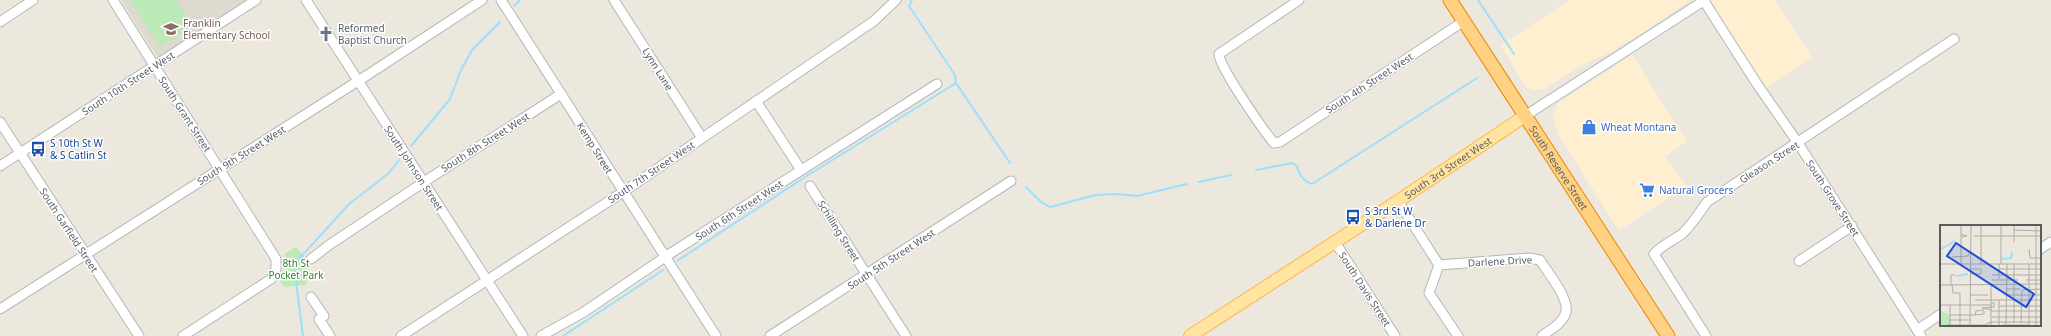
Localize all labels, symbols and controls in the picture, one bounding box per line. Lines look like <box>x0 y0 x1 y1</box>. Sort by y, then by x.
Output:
place label: Franklin Elementary School <box>183 16 270 42</box>
school or university icon: Franklin Elementary School <box>162 20 180 38</box>
place label: Reformed Baptist Church <box>338 21 407 47</box>
church icon: Reformed Baptist Church <box>317 25 335 43</box>
street label: Lynn Lane <box>639 45 677 93</box>
street label: South 10th Street West <box>79 48 177 118</box>
street label: South 4th Street West <box>1322 49 1416 117</box>
street label: South Grant Street <box>155 74 215 155</box>
street label: South 8th Street West <box>438 109 532 175</box>
shop icon: Wheat Montana <box>1580 118 1598 136</box>
street label: Kemp Street <box>574 120 616 177</box>
place label: Wheat Montana <box>1601 120 1676 134</box>
street label: South 9th Street West <box>194 122 288 188</box>
street label: South Johnson Street <box>381 123 447 214</box>
street label: South Reserve Street <box>1526 123 1592 213</box>
street label: South 3rd Street West <box>1401 133 1495 202</box>
place label: S 10th St W & S Catlin St <box>50 136 107 162</box>
street label: South 7th Street West <box>605 137 697 206</box>
street label: Gleason Street <box>1736 137 1802 187</box>
bus stop icon: S 10th St W & S Catlin St <box>29 140 47 158</box>
street label: South Grove Street <box>1803 157 1863 239</box>
street label: South 6th Street West <box>692 176 786 244</box>
supermarket icon: Natural Grocers <box>1638 181 1656 199</box>
place label: Natural Grocers <box>1659 183 1734 197</box>
street label: South Garfield Street <box>36 185 102 275</box>
street label: Schilling Street <box>815 198 864 265</box>
place label: S 3rd St W & Darlene Dr <box>1365 204 1426 230</box>
bus stop icon: S 3rd St W & Darlene Dr <box>1344 208 1362 226</box>
street label: South 5th Street West <box>844 225 938 293</box>
inset map <box>1940 225 2041 326</box>
street label: South Davis Street <box>1336 249 1394 329</box>
street label: Darlene Drive <box>1467 252 1533 270</box>
park label: 8th St Pocket Park <box>268 256 324 282</box>

